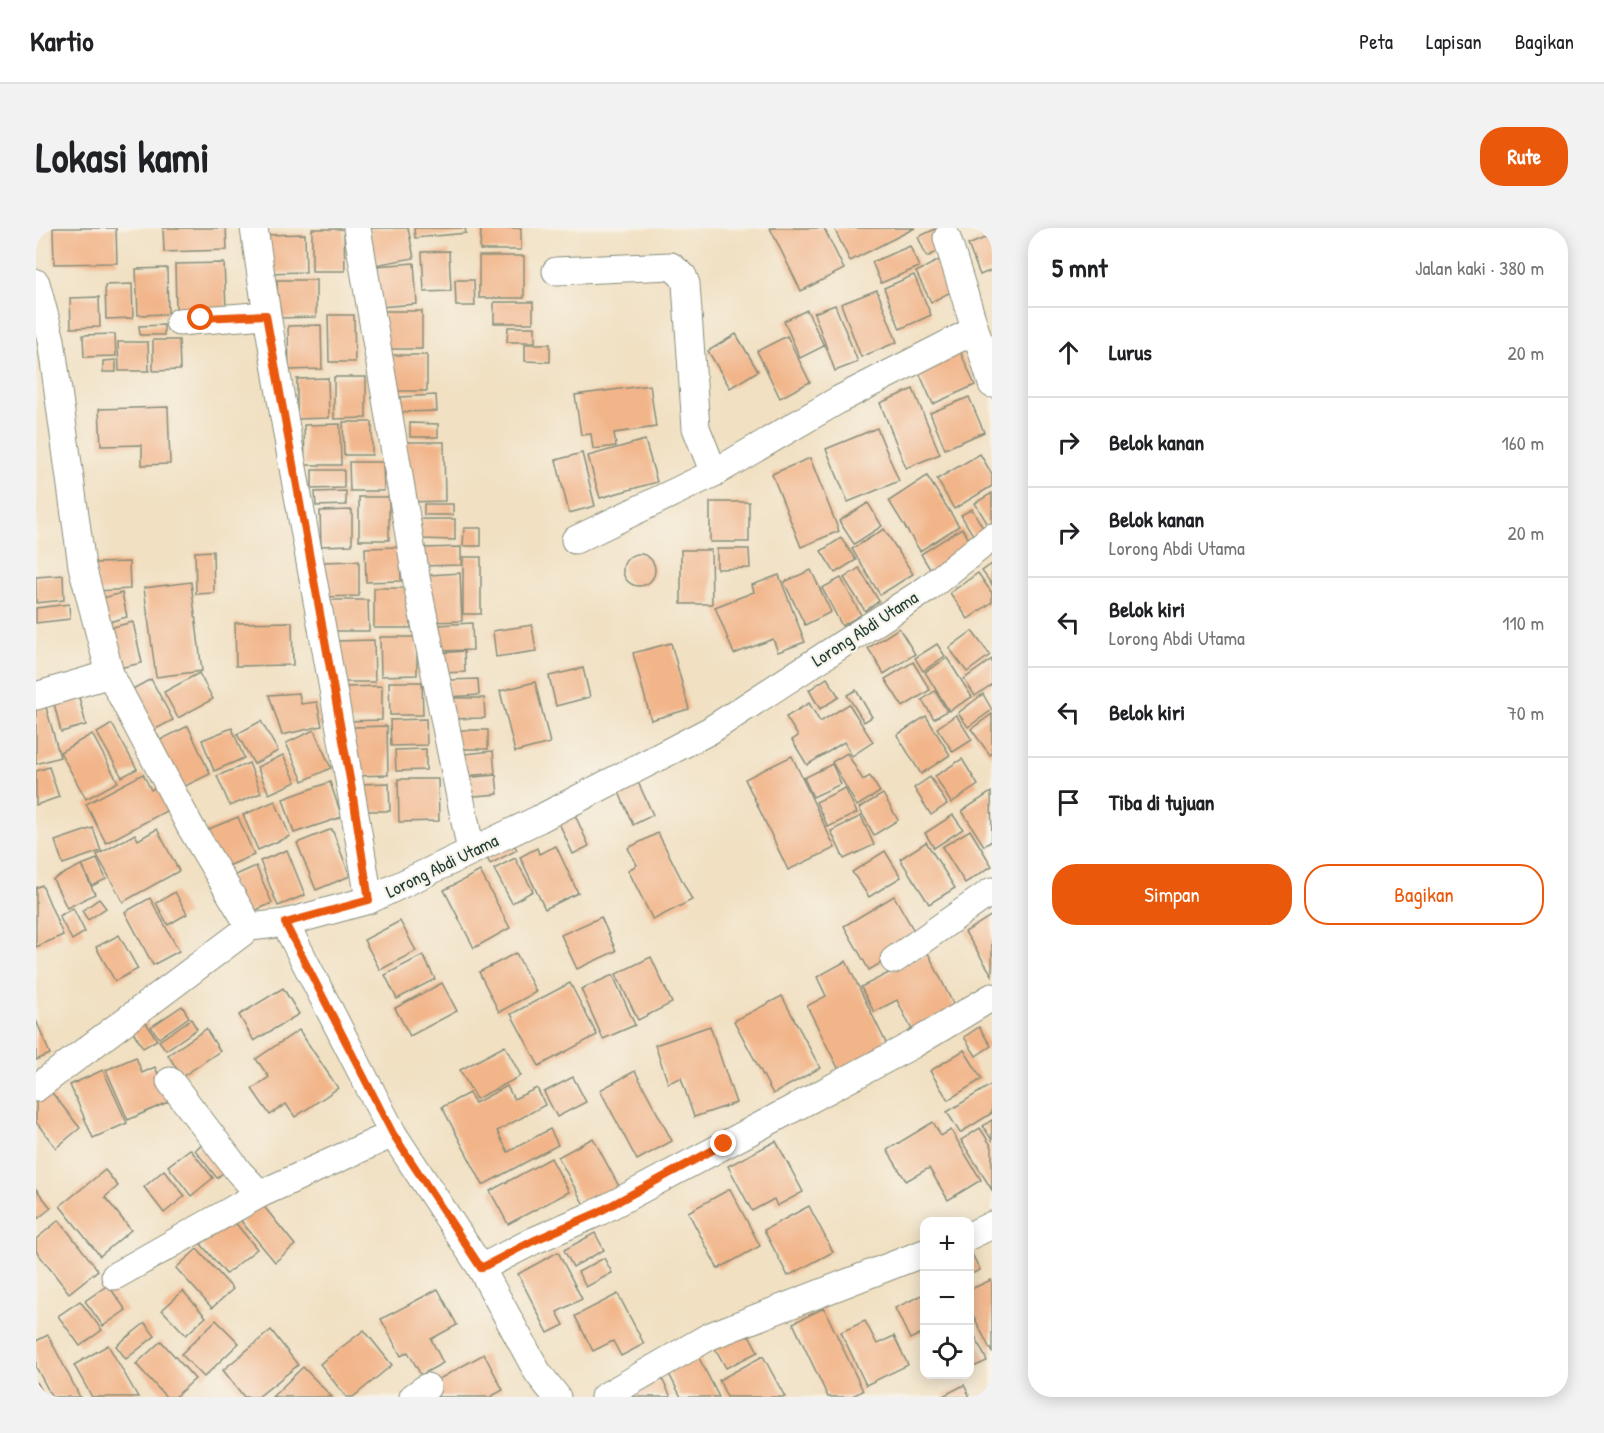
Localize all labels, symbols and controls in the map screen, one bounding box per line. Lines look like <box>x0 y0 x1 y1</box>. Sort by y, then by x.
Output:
text: Kartio <box>30 22 94 60</box>
text: Peta <box>1359 27 1393 56</box>
text: Lapisan <box>1426 27 1482 56</box>
text: Bagikan <box>1515 27 1574 56</box>
button: Rute <box>1480 127 1568 186</box>
text: Lokasi kami <box>36 128 210 185</box>
text: 5 mnt <box>1052 250 1107 285</box>
text: Jalan kaki · 380 m <box>1415 254 1544 281</box>
route start <box>187 304 213 330</box>
icon: ahead <box>1052 336 1085 369</box>
text: Lurus <box>1109 337 1152 367</box>
text: 20 m <box>1507 339 1544 366</box>
icon: right <box>1052 426 1085 459</box>
text: Belok kanan <box>1109 427 1204 457</box>
text: 160 m <box>1502 429 1544 456</box>
text: Belok kanan <box>1109 504 1204 534</box>
icon: right <box>1052 516 1085 549</box>
text: 20 m <box>1507 519 1544 546</box>
text: Lorong Abdi Utama <box>1109 534 1245 561</box>
street label: Lorong Abdi Utama <box>807 585 923 672</box>
text: Belok kiri <box>1109 594 1185 624</box>
icon: left <box>1052 606 1085 639</box>
text: 110 m <box>1502 609 1544 636</box>
text: Lorong Abdi Utama <box>1109 624 1245 651</box>
icon: left <box>1052 696 1085 729</box>
text: Belok kiri <box>1109 697 1185 727</box>
text: 70 m <box>1507 699 1544 726</box>
icon: arrive <box>1052 786 1085 819</box>
text: Tiba di tujuan <box>1109 787 1214 817</box>
street label: Lorong Abdi Utama <box>381 828 502 904</box>
button: Simpan <box>1052 864 1292 925</box>
button: Bagikan <box>1304 864 1544 925</box>
route end <box>710 1130 736 1156</box>
map controls <box>920 1217 974 1379</box>
button: + <box>920 1217 974 1271</box>
button: − <box>920 1271 974 1325</box>
button: locate <box>920 1325 974 1379</box>

